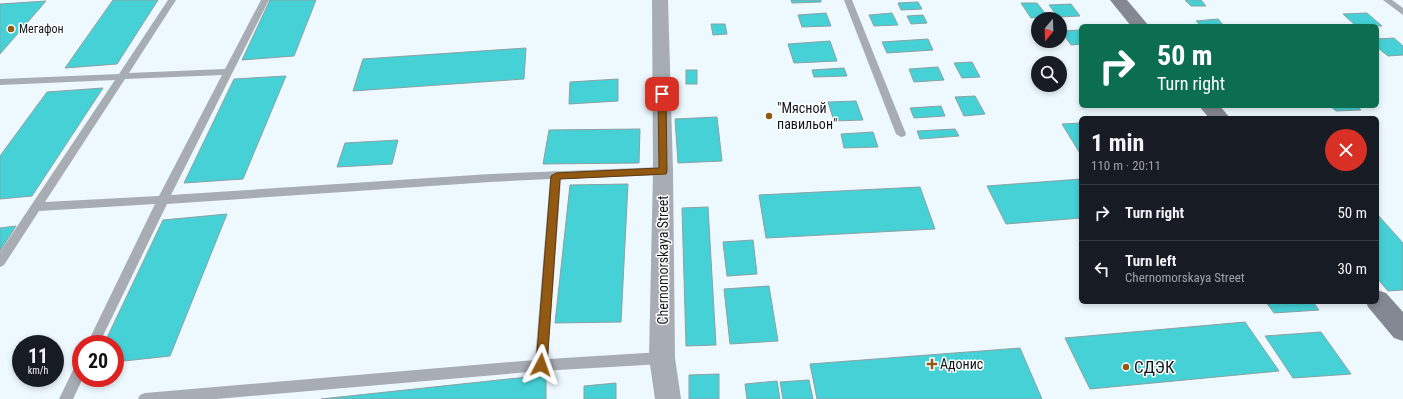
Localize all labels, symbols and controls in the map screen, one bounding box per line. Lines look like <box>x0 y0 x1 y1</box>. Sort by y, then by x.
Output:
north arrow <box>1031 12 1067 48</box>
map controls <box>1031 12 1067 92</box>
place label: Мегафон <box>19 22 64 36</box>
marker: Мегафон <box>6 24 16 34</box>
text: 50 m <box>1157 39 1213 72</box>
icon: right <box>1091 40 1143 92</box>
button: search <box>1031 56 1067 92</box>
text: Turn right <box>1157 73 1225 94</box>
pin <box>645 77 679 111</box>
icon: arrive <box>651 83 673 105</box>
place label: "Мясной павильон" <box>777 100 838 132</box>
marker: "Мясной павильон" <box>764 111 774 121</box>
text: 1 min <box>1091 129 1144 157</box>
button: close <box>1325 129 1367 171</box>
text: 110 m · 20:11 <box>1091 158 1161 173</box>
street label: Chernomorskaya Street <box>655 196 671 324</box>
icon: right <box>1091 202 1113 224</box>
text: Turn right <box>1125 204 1184 222</box>
text: 50 m <box>1337 204 1367 222</box>
text: Turn left <box>1125 252 1176 270</box>
icon: left <box>1091 258 1113 280</box>
text: 30 m <box>1337 260 1367 278</box>
text: Chernomorskaya Street <box>1125 270 1245 285</box>
speed limit sign: 20 <box>72 335 124 387</box>
text: 11 <box>28 344 48 368</box>
position arrow <box>520 344 562 386</box>
place label: Адонис <box>940 356 983 372</box>
place label: СДЭК <box>1134 357 1175 377</box>
marker: Адонис <box>927 359 937 369</box>
marker: СДЭК <box>1121 362 1131 372</box>
text: km/h <box>28 365 48 376</box>

